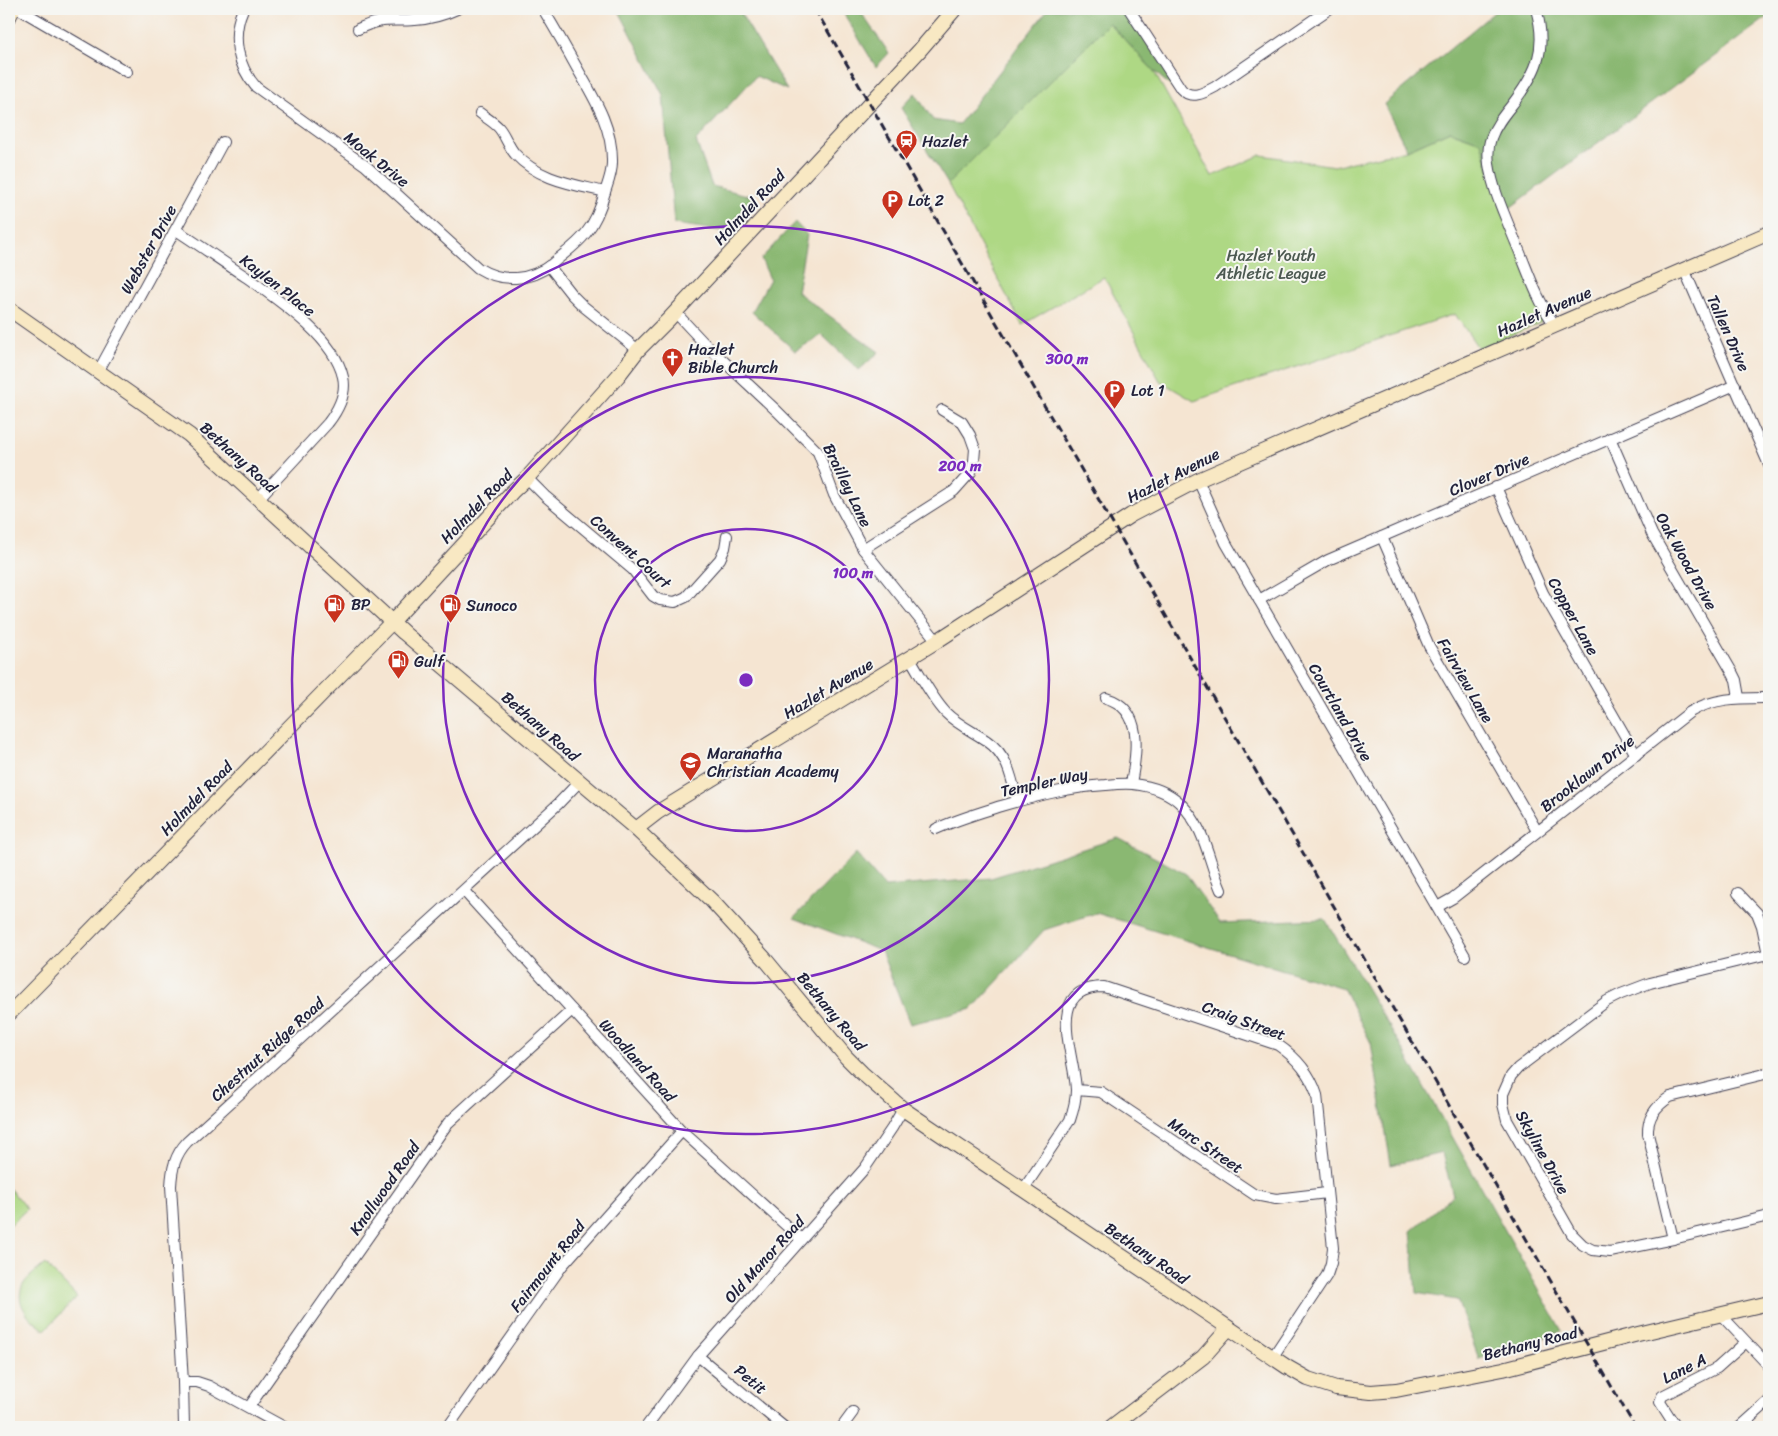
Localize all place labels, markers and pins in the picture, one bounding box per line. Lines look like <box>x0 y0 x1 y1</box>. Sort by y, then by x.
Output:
place label: Hazlet <box>922 127 969 156</box>
station icon: Hazlet <box>894 129 918 160</box>
place label: Lot 2 <box>908 186 944 215</box>
parking icon: Lot 2 <box>880 188 904 219</box>
place label: Hazlet Bible Church <box>688 335 778 382</box>
church icon: Hazlet Bible Church <box>660 346 684 377</box>
place label: Lot 1 <box>1131 376 1165 405</box>
parking icon: Lot 1 <box>1103 378 1127 409</box>
place label: BP <box>351 590 371 619</box>
place label: Sunoco <box>466 591 517 620</box>
fuel station icon: BP <box>323 592 347 623</box>
fuel station icon: Sunoco <box>438 593 462 624</box>
place label: Gulf <box>414 647 446 676</box>
fuel station icon: Gulf <box>386 649 410 680</box>
centre of rings <box>737 671 755 689</box>
place label: Maranatha Christian Academy <box>707 739 840 786</box>
school or university icon: Maranatha Christian Academy <box>679 750 703 781</box>

